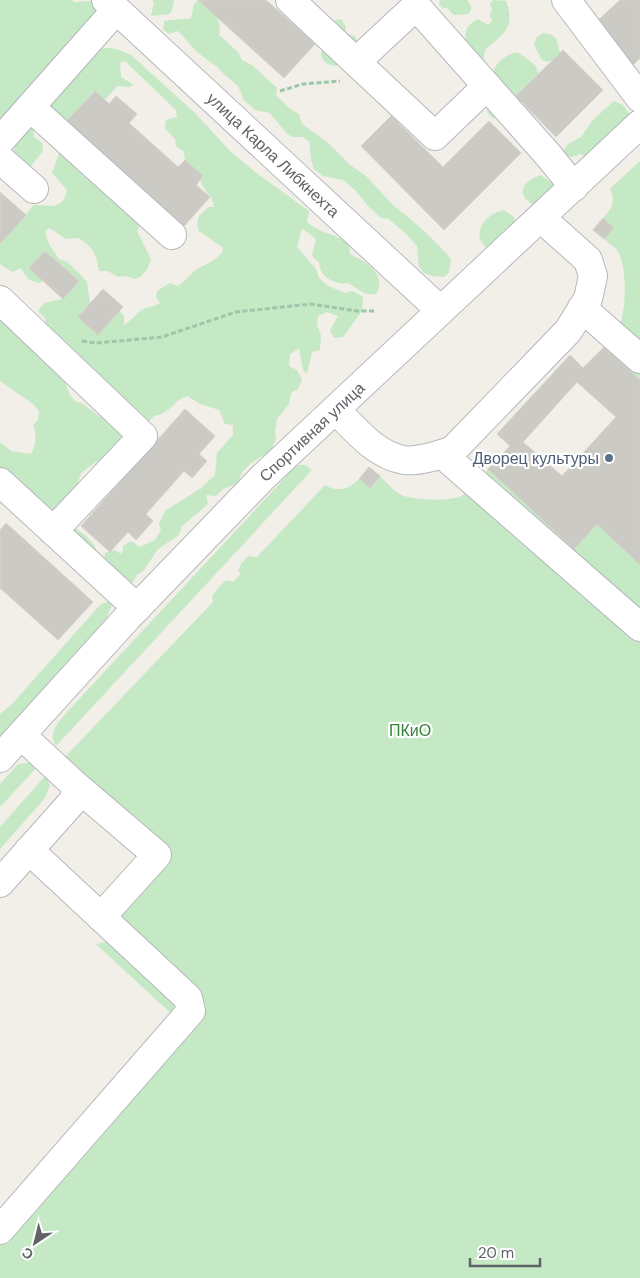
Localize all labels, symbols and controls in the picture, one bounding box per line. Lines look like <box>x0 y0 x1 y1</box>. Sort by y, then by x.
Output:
street label: улица Карла Либкнехта <box>202 88 344 222</box>
street label: Спортивная улица <box>255 378 369 486</box>
place label: Дворец культуры <box>473 448 599 469</box>
marker: Дворец культуры <box>603 452 615 464</box>
park label: ПКиО <box>389 720 431 741</box>
north arrow <box>10 1218 60 1268</box>
scale bar <box>470 1236 540 1268</box>
text: С <box>18 1243 37 1264</box>
text: 20 m <box>478 1243 514 1263</box>

